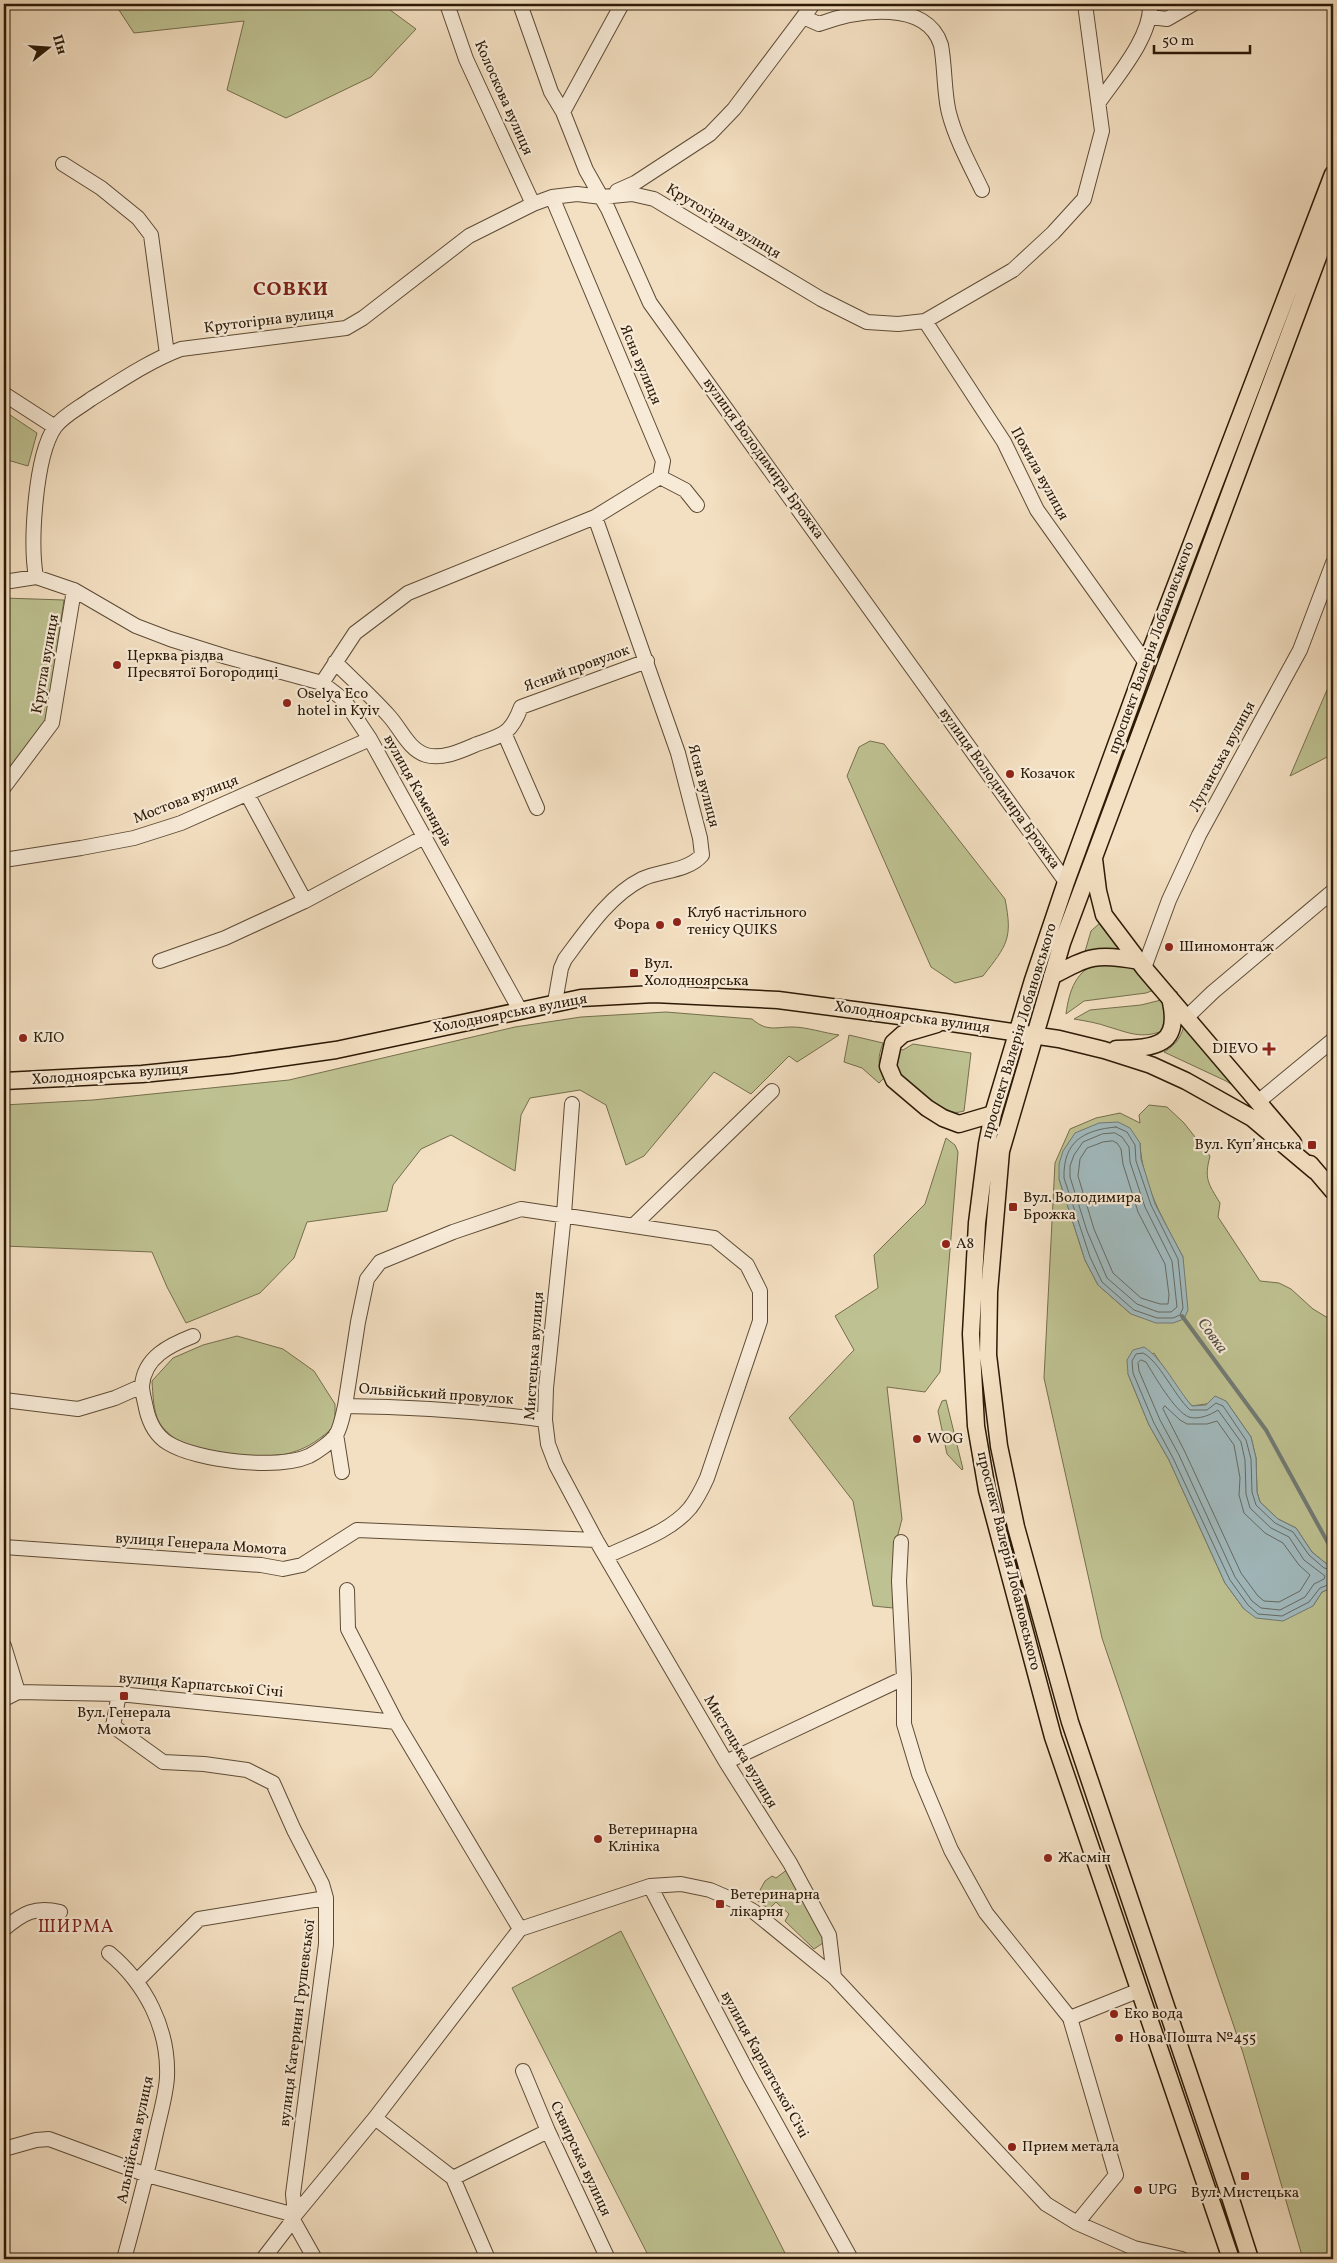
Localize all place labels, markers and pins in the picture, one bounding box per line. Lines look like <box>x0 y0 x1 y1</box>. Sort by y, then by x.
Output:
place label: Церква різдва Пресвятої Богородиці <box>127 646 278 684</box>
marker: Церква різдва Пресвятої Богородиці <box>111 659 123 671</box>
place label: Oselya Eco hotel in Kyiv <box>297 684 380 722</box>
marker: Oselya Eco hotel in Kyiv <box>281 697 293 709</box>
place label: Козачок <box>1020 764 1075 785</box>
marker: Козачок <box>1004 768 1016 780</box>
place label: Клуб настільного тенісу QUIKS <box>687 903 807 941</box>
place label: Фора <box>614 915 650 936</box>
marker: Клуб настільного тенісу QUIKS <box>671 916 683 928</box>
marker: Фора <box>654 919 666 931</box>
place label: Шиномонтаж <box>1179 937 1274 958</box>
marker: Шиномонтаж <box>1163 941 1175 953</box>
place label: Вул. Холодноярська <box>644 954 749 992</box>
marker: Вул. Холодноярська <box>628 967 640 979</box>
place label: КЛО <box>33 1028 64 1049</box>
marker: КЛО <box>17 1032 29 1044</box>
place label: DIEVO <box>1212 1039 1258 1060</box>
marker: DIEVO <box>1262 1042 1276 1056</box>
place label: Вул. Куп’янська <box>1195 1135 1302 1156</box>
marker: Вул. Куп’янська <box>1306 1139 1318 1151</box>
place label: Вул. Володимира Брожка <box>1023 1188 1141 1226</box>
marker: Вул. Володимира Брожка <box>1007 1201 1019 1213</box>
place label: А8 <box>956 1234 974 1255</box>
marker: А8 <box>940 1238 952 1250</box>
place label: WOG <box>927 1429 964 1450</box>
marker: WOG <box>911 1433 923 1445</box>
marker: Вул. Генерала Момота <box>118 1690 130 1702</box>
place label: Вул. Генерала Момота <box>77 1703 171 1741</box>
place label: Ветеринарна Клініка <box>608 1820 698 1858</box>
marker: Ветеринарна Клініка <box>592 1833 604 1845</box>
place label: Жасмін <box>1058 1848 1111 1869</box>
marker: Жасмін <box>1042 1852 1054 1864</box>
place label: Ветеринарна лікарня <box>730 1885 820 1923</box>
marker: Ветеринарна лікарня <box>714 1898 726 1910</box>
place label: Еко вода <box>1124 2004 1183 2025</box>
marker: Еко вода <box>1108 2008 1120 2020</box>
place label: Нова Пошта №455 <box>1129 2028 1256 2049</box>
marker: Нова Пошта №455 <box>1113 2032 1125 2044</box>
place label: Прием метала <box>1022 2137 1119 2158</box>
marker: Прием метала <box>1006 2141 1018 2153</box>
marker: Вул. Мистецька <box>1239 2170 1251 2182</box>
place label: UPG <box>1148 2180 1178 2201</box>
place label: Вул. Мистецька <box>1191 2183 1299 2204</box>
marker: UPG <box>1132 2184 1144 2196</box>

